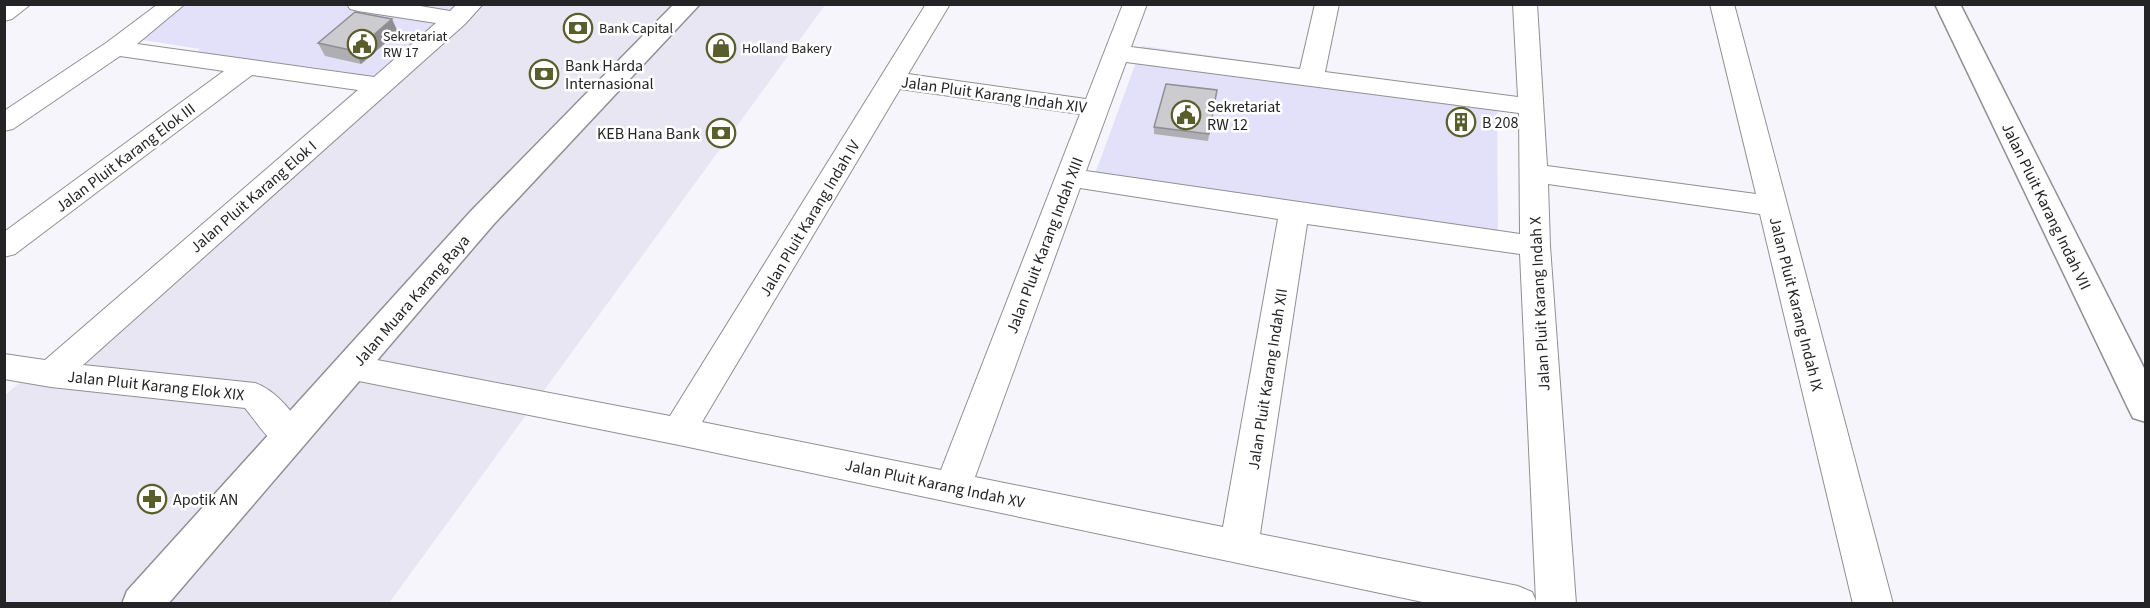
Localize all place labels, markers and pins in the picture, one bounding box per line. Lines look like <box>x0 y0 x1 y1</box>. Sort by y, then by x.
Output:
bank icon: Bank Capital <box>562 12 594 44</box>
place label: Bank Capital <box>599 19 673 39</box>
place label: Sekretariat RW 17 <box>383 27 448 63</box>
public building icon: Sekretariat RW 17 <box>346 28 378 60</box>
shop icon: Holland Bakery <box>705 32 737 64</box>
place label: Holland Bakery <box>742 39 832 59</box>
place label: Bank Harda Internasional <box>565 55 654 95</box>
bank icon: Bank Harda Internasional <box>528 58 560 90</box>
place label: Sekretariat RW 12 <box>1207 96 1281 136</box>
public building icon: Sekretariat RW 12 <box>1170 99 1202 131</box>
building icon: B 208 <box>1445 106 1477 138</box>
place label: B 208 <box>1482 112 1519 134</box>
bank icon: KEB Hana Bank <box>705 117 737 149</box>
place label: KEB Hana Bank <box>597 123 700 145</box>
pharmacy icon: Apotik AN <box>136 483 168 515</box>
place label: Apotik AN <box>173 489 238 511</box>

